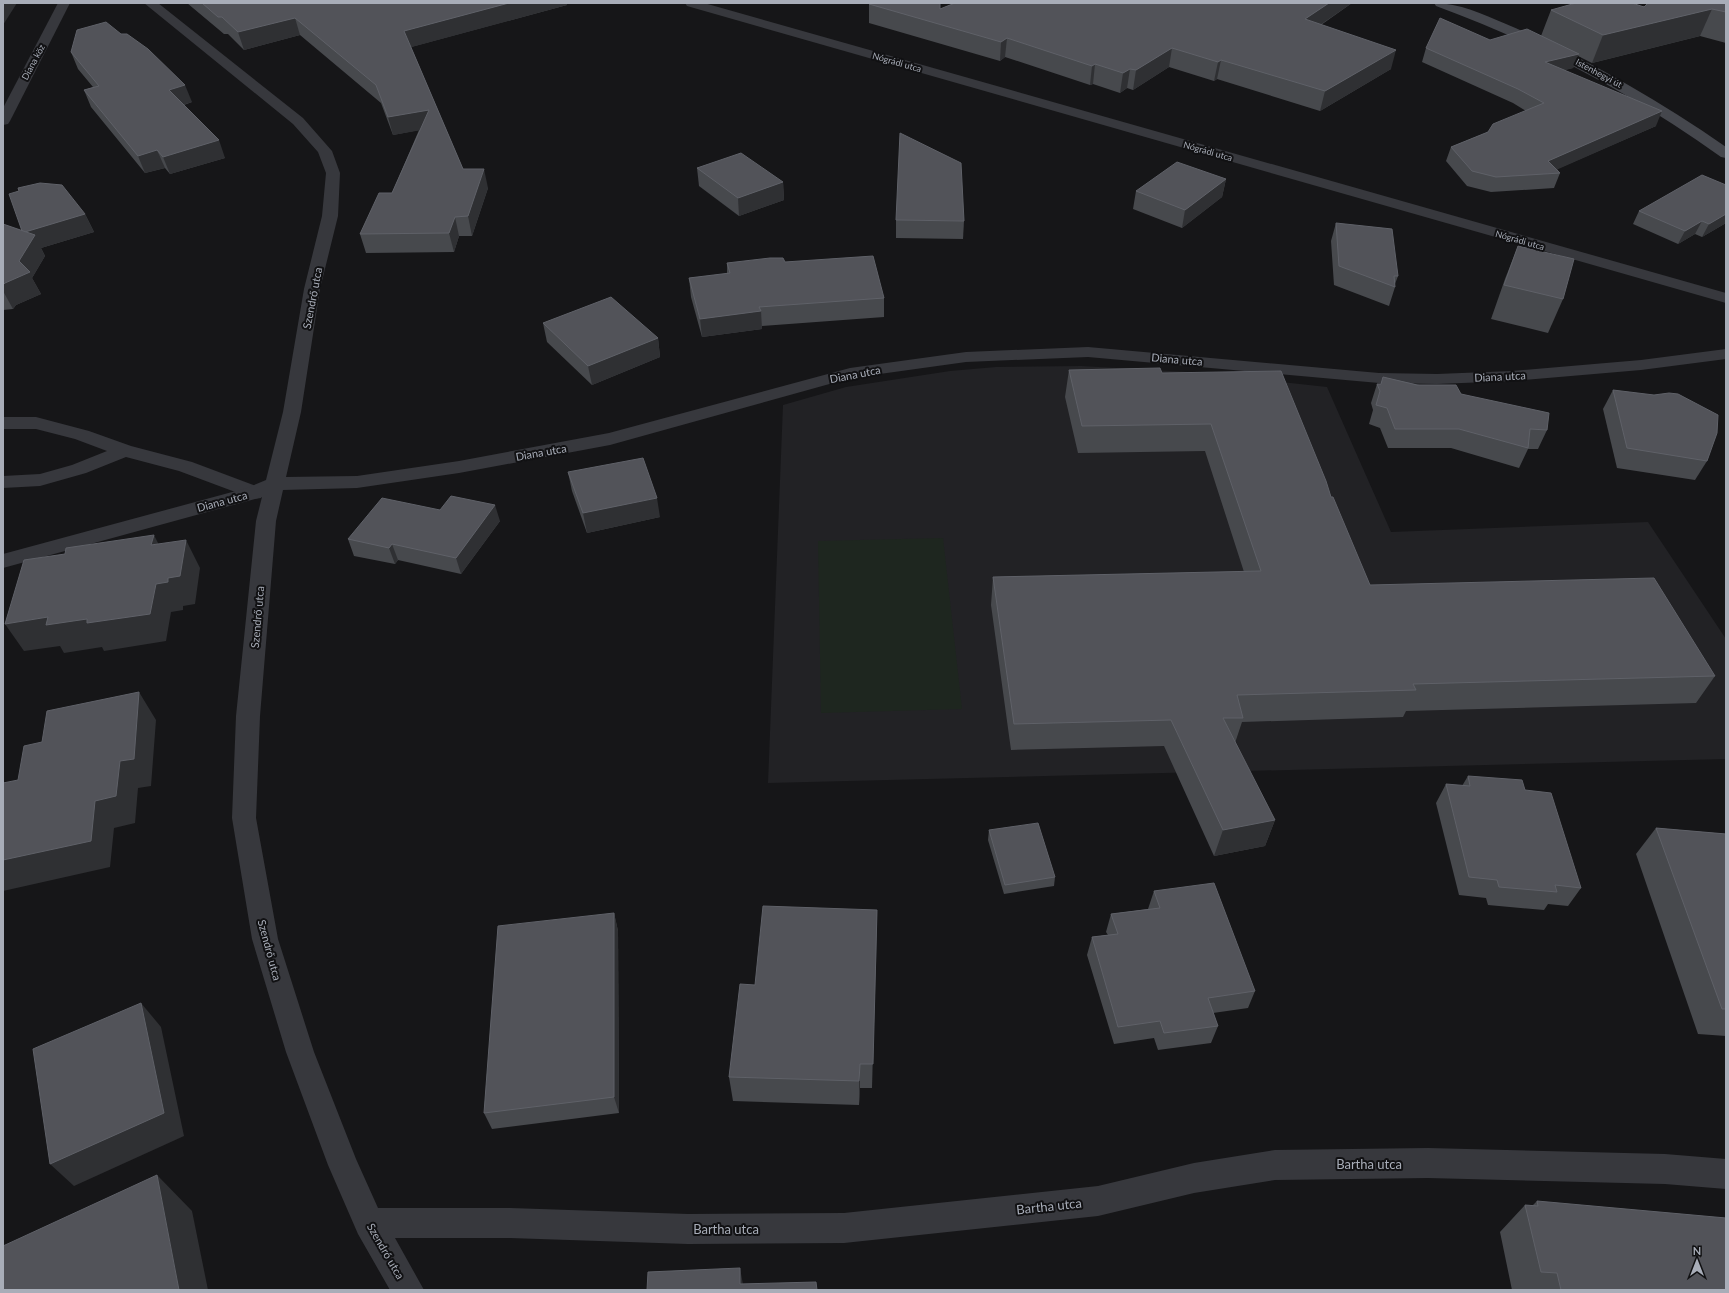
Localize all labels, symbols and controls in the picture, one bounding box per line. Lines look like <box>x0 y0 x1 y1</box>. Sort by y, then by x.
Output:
street label: Diana köz <box>19 42 47 82</box>
street label: Nógrádi utca <box>871 50 923 74</box>
street label: Istenhegyi út <box>1574 56 1625 90</box>
street label: Nógrádi utca <box>1182 139 1234 163</box>
street label: Nógrádi utca <box>1494 228 1546 252</box>
street label: Szendrő utca <box>300 266 324 330</box>
street label: Diana utca <box>1151 350 1203 368</box>
street label: Diana utca <box>828 363 882 385</box>
street label: Diana utca <box>1474 368 1526 384</box>
street label: Diana utca <box>514 441 568 463</box>
street label: Diana utca <box>195 488 249 514</box>
street label: Szendrő utca <box>248 585 266 649</box>
street label: Szendrő utca <box>256 918 284 982</box>
street label: Bartha utca <box>1336 1156 1402 1172</box>
street label: Bartha utca <box>1015 1195 1083 1217</box>
street label: Szendrő utca <box>365 1221 407 1281</box>
street label: Bartha utca <box>693 1221 759 1237</box>
north arrow <box>1677 1241 1717 1281</box>
text: N <box>1693 1244 1701 1257</box>

